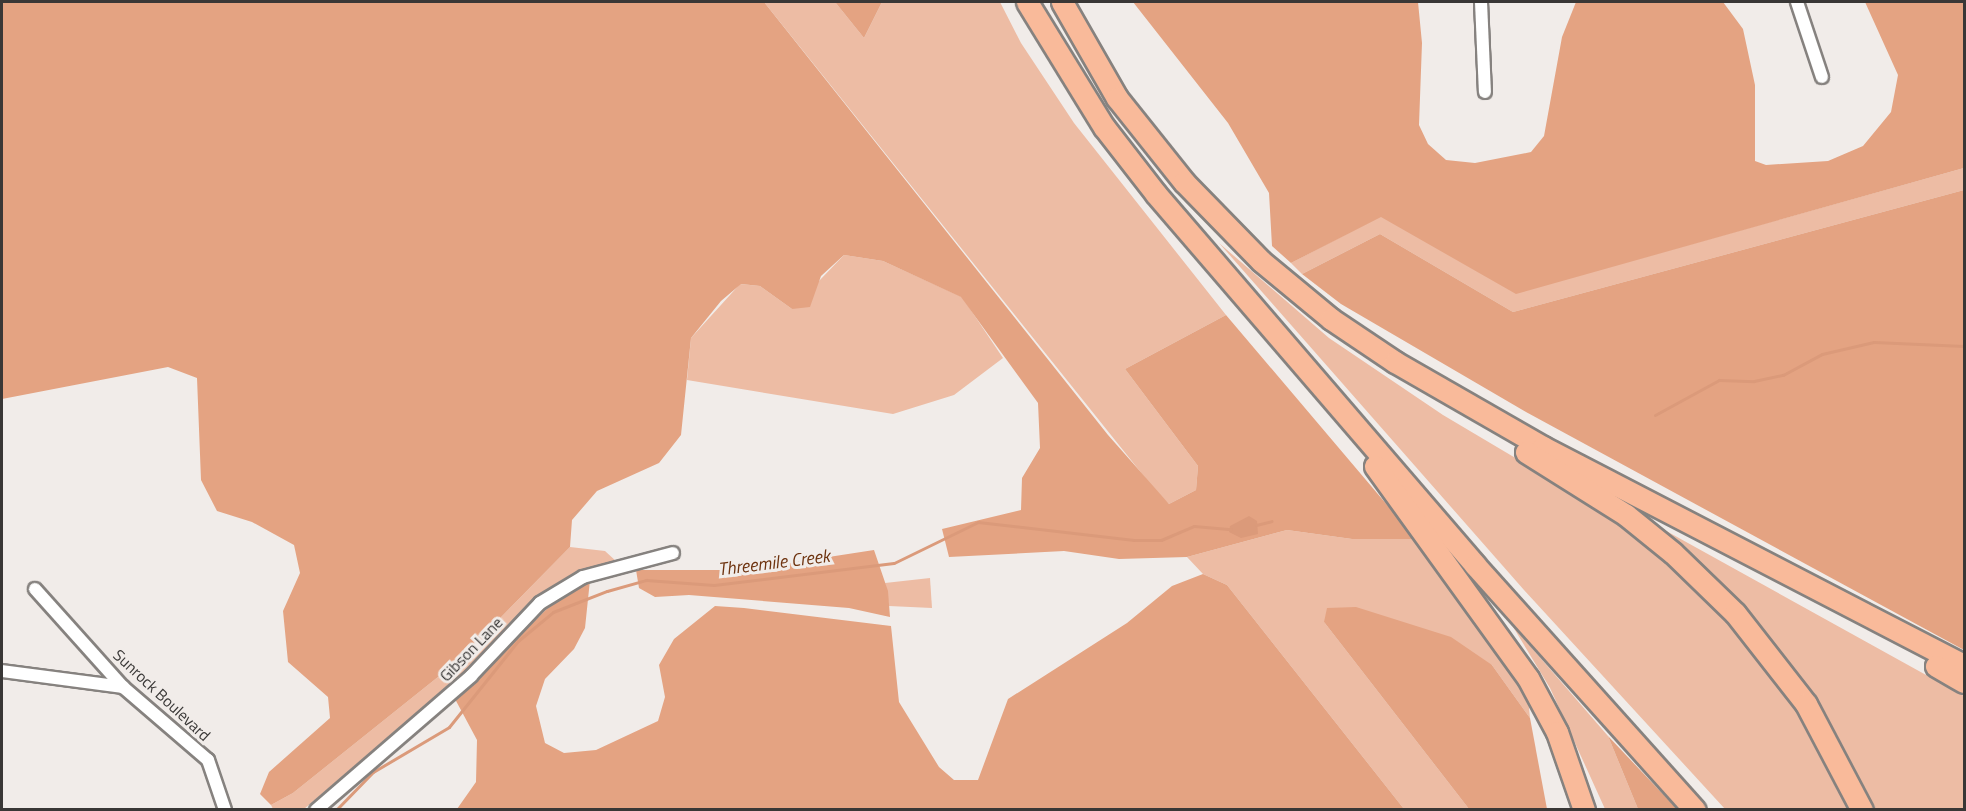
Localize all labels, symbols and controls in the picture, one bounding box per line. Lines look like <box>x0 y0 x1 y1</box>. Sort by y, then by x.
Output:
water label: Threemile Creek <box>717 545 831 581</box>
street label: Gibson Lane <box>436 613 506 685</box>
street label: Sunrock Boulevard <box>110 645 214 745</box>

